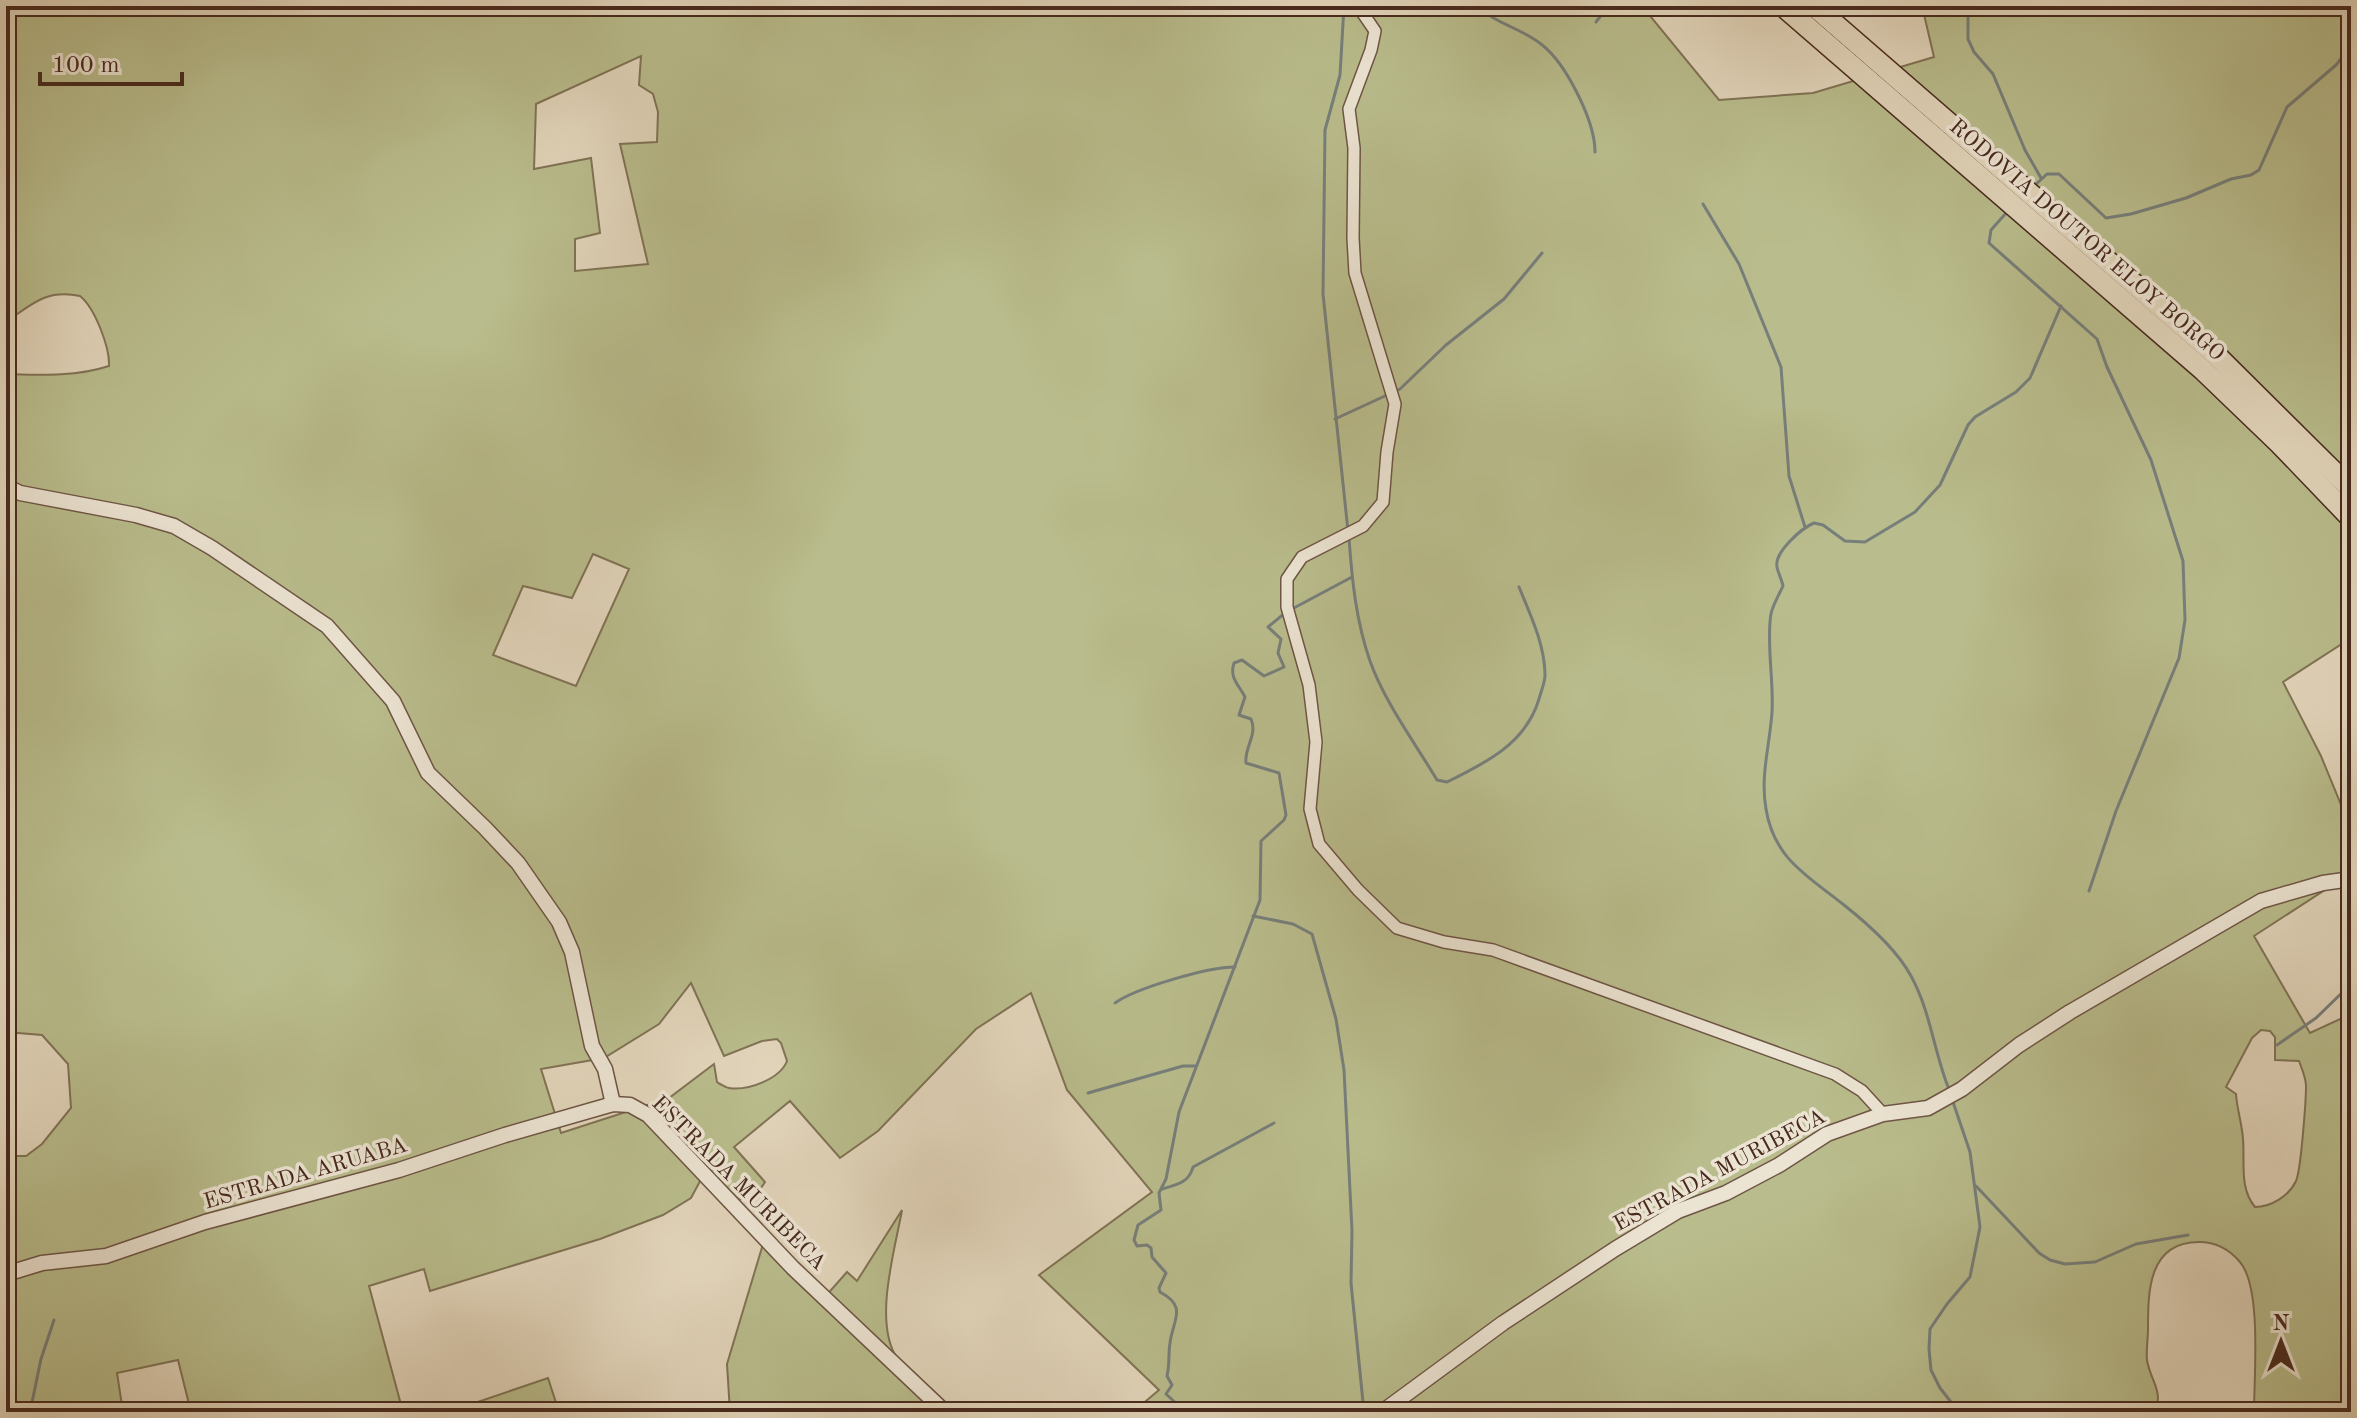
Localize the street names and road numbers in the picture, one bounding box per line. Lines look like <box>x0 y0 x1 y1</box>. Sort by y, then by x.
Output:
street label: RODOVIA DOUTOR ELOY BORGO <box>1945 115 2228 366</box>
street label: ESTRADA MURIBECA <box>647 1092 830 1275</box>
street label: ESTRADA MURIBECA <box>1610 1105 1830 1236</box>
street label: ESTRADA ARUABA <box>201 1134 410 1214</box>

